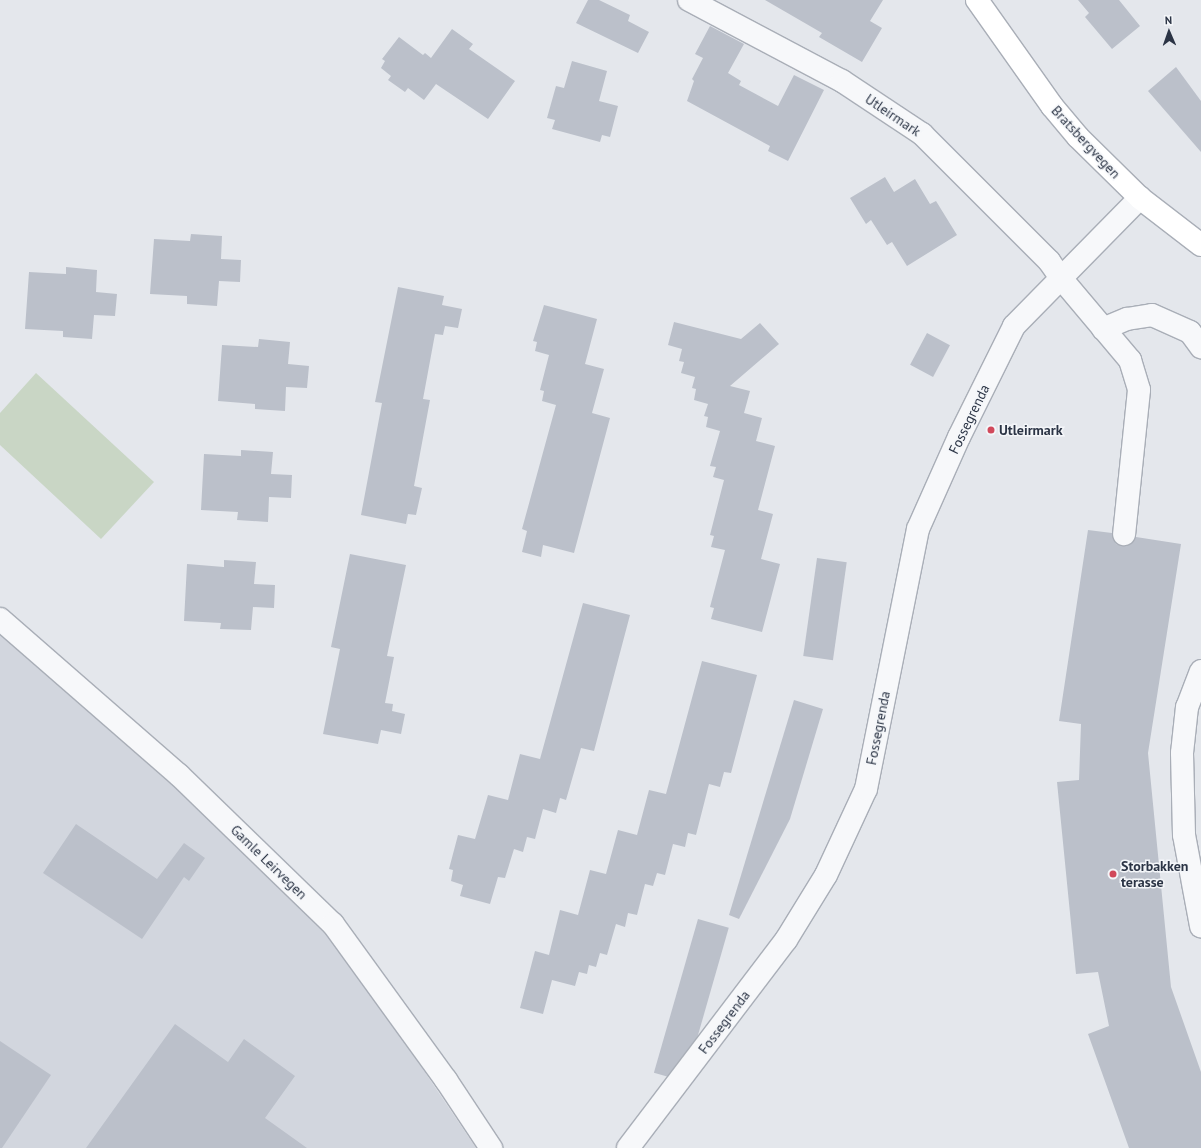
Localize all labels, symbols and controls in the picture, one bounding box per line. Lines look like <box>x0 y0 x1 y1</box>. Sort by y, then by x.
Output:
north arrow <box>1149 12 1189 52</box>
text: N <box>1165 13 1172 27</box>
street label: Utleirmark <box>862 90 924 140</box>
street label: Bratsbergvegen <box>1048 102 1124 182</box>
street label: Fossegrenda <box>945 382 993 456</box>
place label: Utleirmark <box>999 422 1063 438</box>
marker: Utleirmark <box>986 425 996 435</box>
street label: Fossegrenda <box>863 690 893 766</box>
street label: Gamle Leirvegen <box>227 821 311 903</box>
place label: Storbakken terasse <box>1121 858 1188 890</box>
marker: Storbakken terasse <box>1108 869 1118 879</box>
street label: Fossegrenda <box>695 987 753 1057</box>

